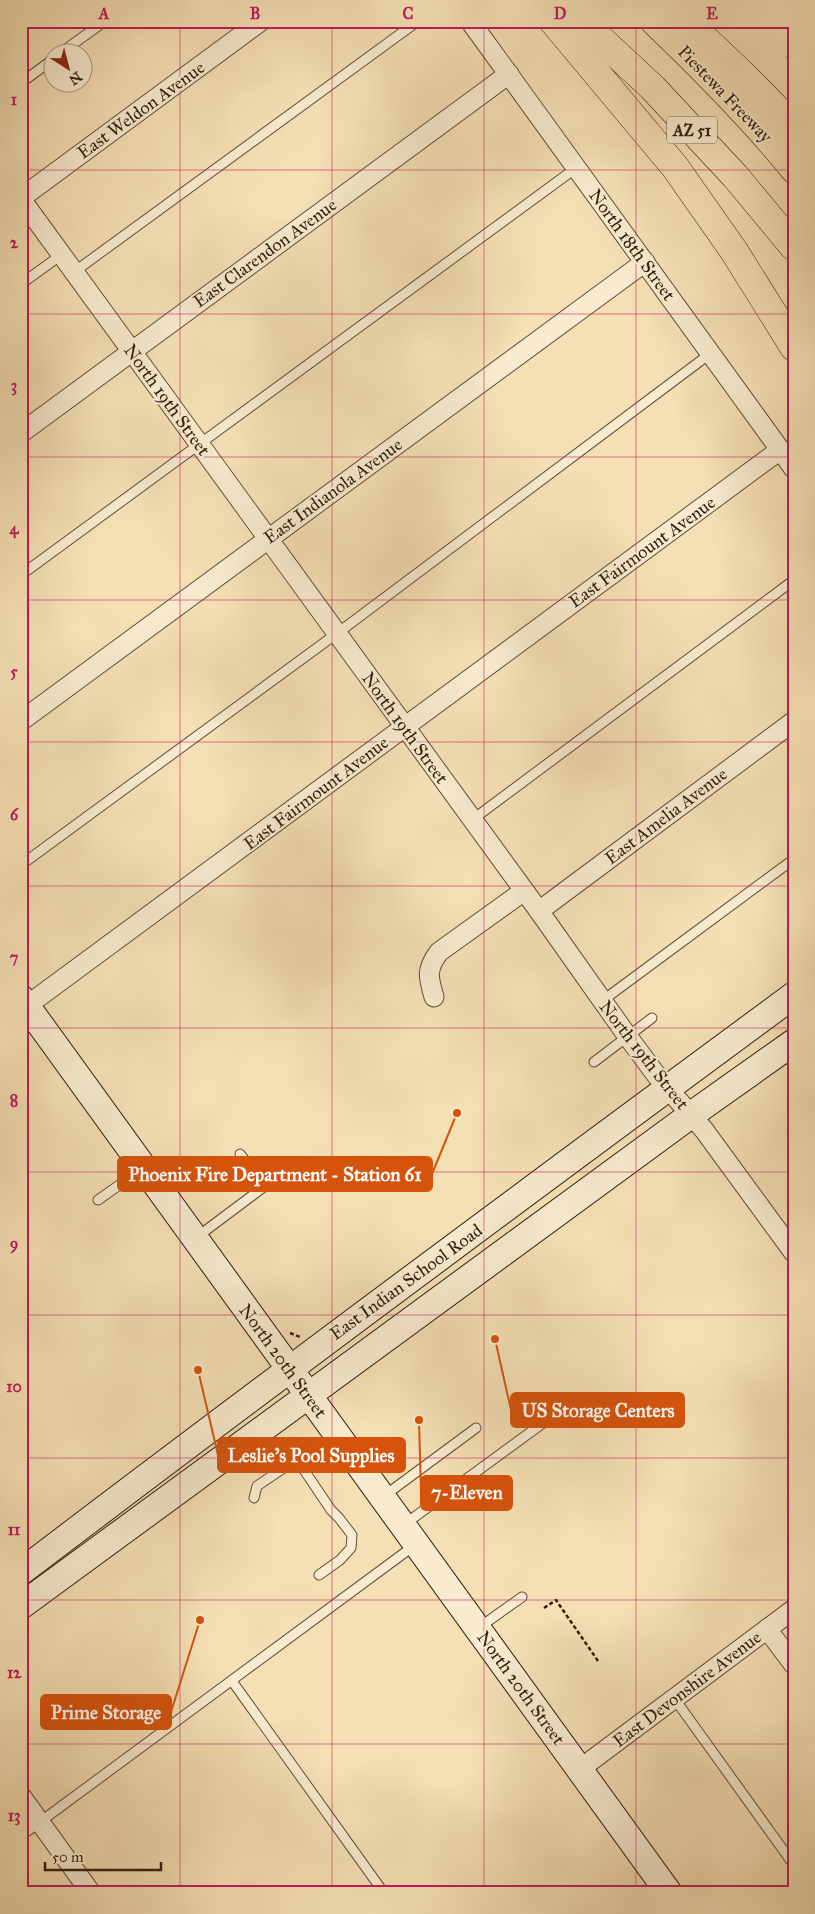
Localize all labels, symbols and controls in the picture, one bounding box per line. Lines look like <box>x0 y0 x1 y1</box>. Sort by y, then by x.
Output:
text: A <box>98 4 110 23</box>
text: B <box>250 4 260 23</box>
text: C <box>403 4 414 23</box>
text: D <box>554 4 567 23</box>
text: E <box>706 4 718 23</box>
street label: Piestewa Freeway <box>673 41 777 148</box>
north arrow <box>42 42 92 92</box>
street label: East Weldon Avenue <box>73 56 209 164</box>
text: N <box>65 68 85 89</box>
text: 1 <box>11 90 18 109</box>
road number: AZ 51 <box>667 116 717 144</box>
street label: North 18th Street <box>584 185 680 306</box>
street label: East Clarendon Avenue <box>189 194 341 312</box>
text: 2 <box>10 233 19 252</box>
street label: North 19th Street <box>119 340 215 461</box>
text: 3 <box>11 376 17 396</box>
street label: East Indianola Avenue <box>260 433 406 549</box>
street label: East Fairmount Avenue <box>564 491 720 613</box>
text: 4 <box>10 519 20 539</box>
text: 5 <box>10 662 18 681</box>
street label: North 19th Street <box>357 668 453 789</box>
street label: East Fairmount Avenue <box>239 731 393 855</box>
street label: East Amelia Avenue <box>601 763 731 869</box>
text: 6 <box>10 805 19 824</box>
text: 7 <box>10 948 19 967</box>
street label: North 19th Street <box>594 996 694 1115</box>
text: 8 <box>10 1091 18 1110</box>
callout: Phoenix Fire Department - Station 61 <box>118 1157 432 1191</box>
text: Phoenix Fire Department - Station 61 <box>128 1163 422 1187</box>
street label: East Indian School Road <box>325 1219 487 1345</box>
text: 9 <box>10 1234 18 1254</box>
street label: North 20th Street <box>234 1300 332 1423</box>
text: 10 <box>6 1377 22 1396</box>
callout: US Storage Centers <box>511 1393 684 1427</box>
text: US Storage Centers <box>522 1399 675 1423</box>
callout: Leslie's Pool Supplies <box>218 1438 405 1472</box>
text: Leslie's Pool Supplies <box>228 1444 394 1468</box>
callout: 7-Eleven <box>421 1476 512 1510</box>
text: 7-Eleven <box>431 1481 503 1504</box>
text: 11 <box>8 1520 21 1539</box>
street label: East Devonshire Avenue <box>609 1626 765 1752</box>
street label: North 20th Street <box>472 1627 570 1750</box>
text: 12 <box>7 1663 22 1682</box>
callout: Prime Storage <box>41 1695 171 1729</box>
text: Prime Storage <box>51 1701 161 1725</box>
text: 13 <box>8 1806 20 1826</box>
scale bar <box>45 1839 161 1871</box>
text: 50 m <box>52 1848 84 1866</box>

